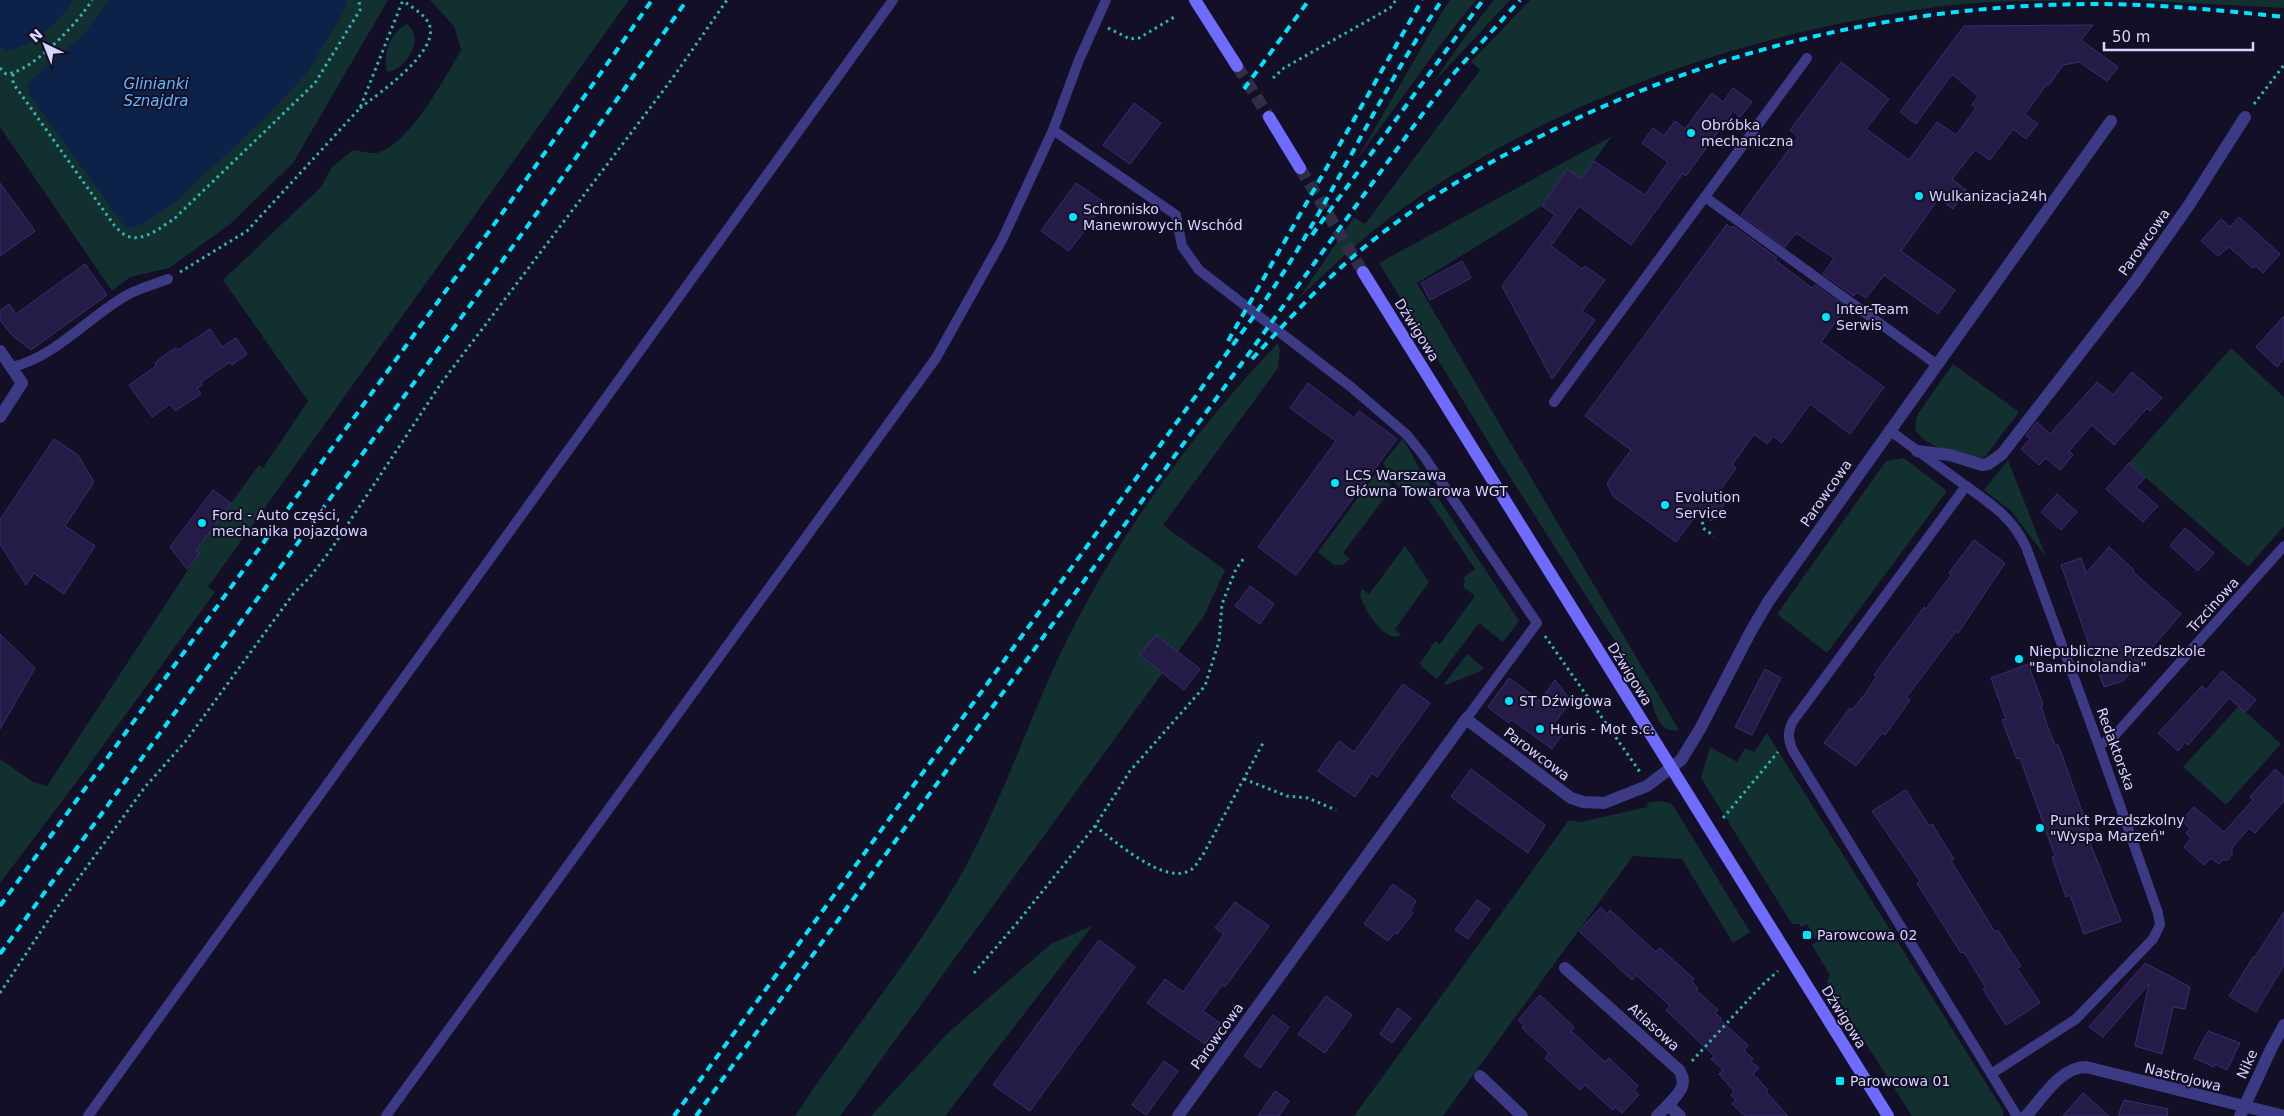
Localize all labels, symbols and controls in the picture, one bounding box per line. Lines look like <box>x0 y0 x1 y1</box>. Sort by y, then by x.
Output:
north arrow <box>20 20 70 70</box>
scale bar <box>2104 20 2253 52</box>
text: N <box>26 26 46 45</box>
text: 50 m <box>2112 28 2150 46</box>
water label: Glinianki Sznajdra <box>123 75 189 110</box>
place label: Obróbka mechaniczna <box>1701 117 1794 149</box>
marker: Obróbka mechaniczna <box>1685 127 1697 139</box>
place label: Wulkanizacja24h <box>1929 188 2047 204</box>
marker: Wulkanizacja24h <box>1913 190 1925 202</box>
place label: Schronisko Manewrowych Wschód <box>1083 201 1243 233</box>
street label: Parowcowa <box>2115 205 2173 279</box>
marker: Schronisko Manewrowych Wschód <box>1067 211 1079 223</box>
street label: Dźwigowa <box>1391 296 1443 364</box>
place label: Inter-Team Serwis <box>1836 301 1909 333</box>
marker: Inter-Team Serwis <box>1820 311 1832 323</box>
street label: Parowcowa <box>1797 456 1855 530</box>
place label: LCS Warszawa Główna Towarowa WGT <box>1345 467 1508 499</box>
marker: LCS Warszawa Główna Towarowa WGT <box>1329 477 1341 489</box>
place label: Evolution Service <box>1675 489 1740 521</box>
marker: Evolution Service <box>1659 499 1671 511</box>
place label: Ford - Auto części, mechanika pojazdowa <box>212 507 368 539</box>
marker: Ford - Auto części, mechanika pojazdowa <box>196 517 208 529</box>
street label: Trzcinowa <box>2183 574 2242 637</box>
street label: Dźwigowa <box>1604 640 1656 708</box>
place label: Niepubliczne Przedszkole "Bambinolandia" <box>2029 643 2206 675</box>
marker: Niepubliczne Przedszkole "Bambinolandia" <box>2013 653 2025 665</box>
place label: ST Dźwigowa <box>1519 693 1612 709</box>
marker: ST Dźwigowa <box>1503 695 1515 707</box>
street label: Redaktorska <box>2094 705 2138 793</box>
place label: Huris - Mot s.c. <box>1550 721 1655 737</box>
marker: Huris - Mot s.c. <box>1534 723 1546 735</box>
street label: Parowcowa <box>1501 724 1573 784</box>
place label: Punkt Przedszkolny "Wyspa Marzeń" <box>2050 812 2185 844</box>
marker: Punkt Przedszkolny "Wyspa Marzeń" <box>2034 822 2046 834</box>
place label: Parowcowa 02 <box>1817 927 1917 943</box>
marker: Parowcowa 02 <box>1801 929 1813 941</box>
street label: Dźwigowa <box>1818 983 1870 1051</box>
street label: Parowcowa <box>1188 1000 1246 1072</box>
street label: Atlasowa <box>1625 1000 1683 1054</box>
street label: Nike <box>2233 1047 2261 1081</box>
street label: Nastrojowa <box>2143 1060 2223 1094</box>
place label: Parowcowa 01 <box>1850 1073 1950 1089</box>
marker: Parowcowa 01 <box>1834 1075 1846 1087</box>

